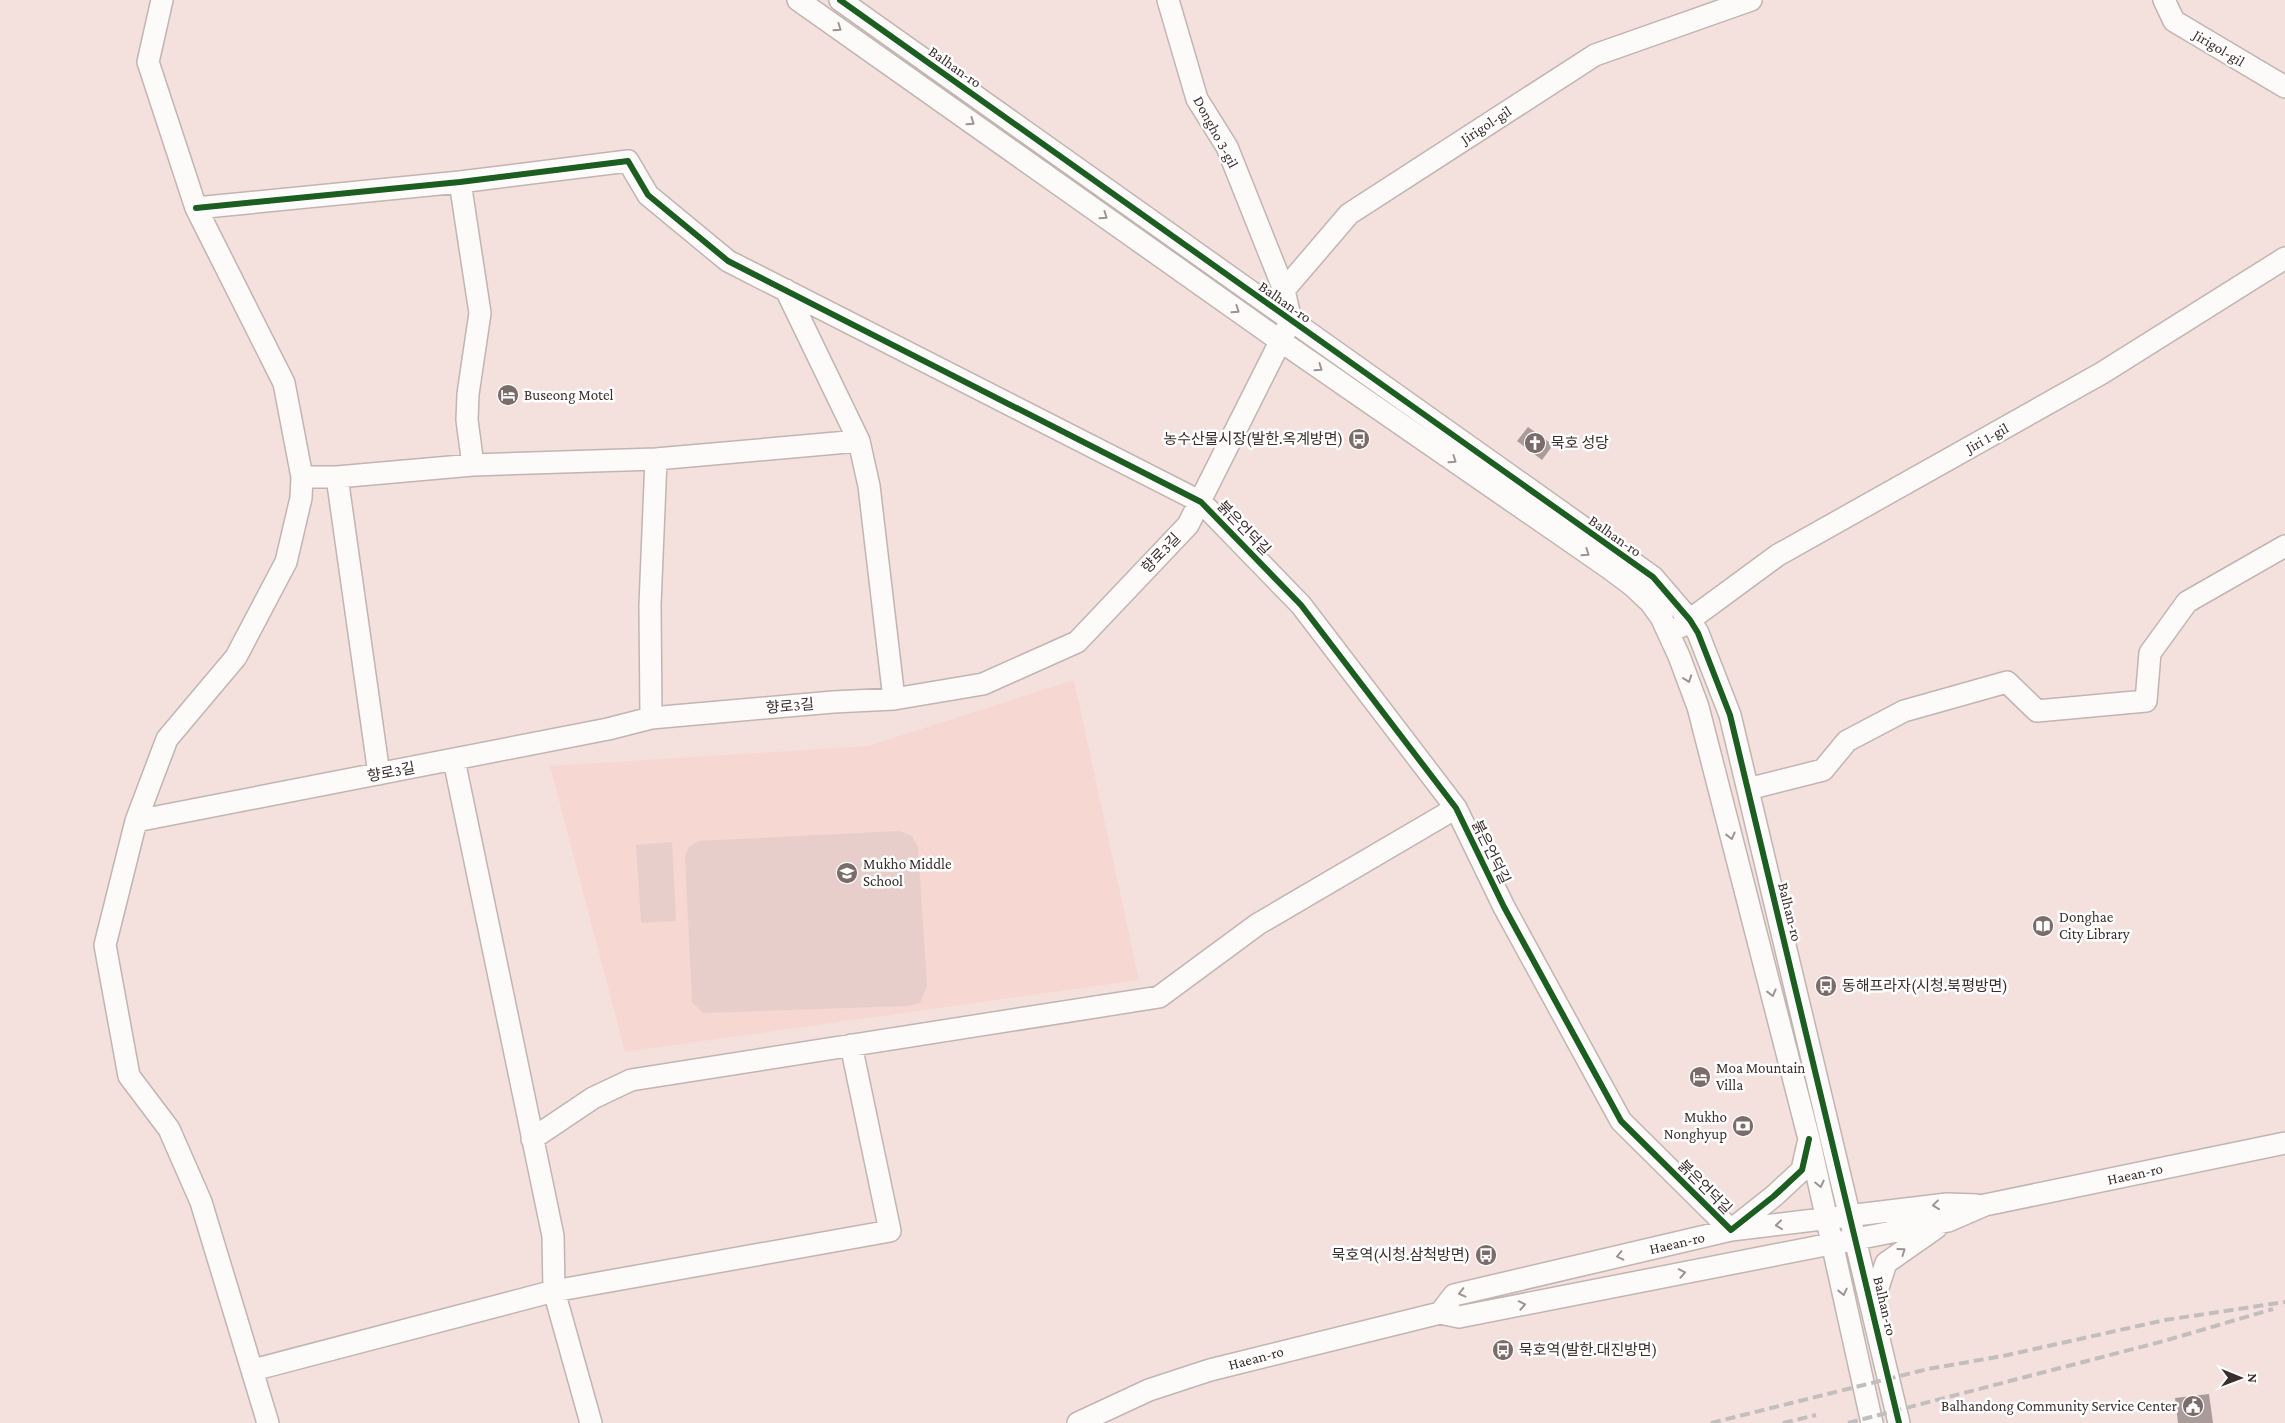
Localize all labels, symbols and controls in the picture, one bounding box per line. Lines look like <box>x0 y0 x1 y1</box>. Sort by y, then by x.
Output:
one-way arrow <box>832 22 842 31</box>
street label: Jirigol-gil <box>2188 25 2248 70</box>
street label: Balhan-ro <box>926 43 984 91</box>
street label: Dongho 3-gil <box>1190 93 1242 171</box>
street label: Jirigol-gil <box>1456 103 1515 149</box>
one-way arrow <box>965 116 975 125</box>
one-way arrow <box>1098 209 1107 219</box>
street label: Balhan-ro <box>1256 278 1314 326</box>
one-way arrow <box>1230 304 1240 313</box>
one-way arrow <box>1313 362 1323 371</box>
hotel icon: Buseong Motel <box>496 383 520 407</box>
place label: Buseong Motel <box>524 387 614 404</box>
street label: Jiri 1-gil <box>1961 420 2012 458</box>
bus stop icon: 농수산물시장(발한.옥계방면) <box>1347 427 1371 451</box>
place label: 농수산물시장(발한.옥계방면) <box>1163 431 1343 448</box>
church icon: 묵호 성당 <box>1523 431 1547 455</box>
place label: 묵호 성당 <box>1551 435 1609 451</box>
one-way arrow <box>1447 454 1457 463</box>
street label: 붉은언덕길 <box>1214 498 1274 558</box>
street label: Balhan-ro <box>1586 512 1644 560</box>
street label: 향로3길 <box>1138 530 1184 576</box>
one-way arrow <box>1581 547 1590 556</box>
one-way arrow <box>1682 674 1692 683</box>
street label: 향로3길 <box>765 696 815 716</box>
street label: 향로3길 <box>366 760 416 784</box>
street label: 붉은언덕길 <box>1469 817 1513 887</box>
one-way arrow <box>1725 831 1736 840</box>
place label: Mukho Middle School <box>863 856 952 889</box>
school or university icon: Mukho Middle School <box>835 861 859 885</box>
street label: Balhan-ro <box>1775 881 1805 943</box>
place label: Donghae City Library <box>2059 909 2130 943</box>
library icon: Donghae City Library <box>2031 914 2055 938</box>
bus stop icon: 동해프라자(시청.북평방면) <box>1814 974 1838 998</box>
place label: 동해프라자(시청.북평방면) <box>1842 978 2008 995</box>
one-way arrow <box>1766 988 1777 997</box>
place label: Moa Mountain Villa <box>1716 1060 1805 1093</box>
hotel icon: Moa Mountain Villa <box>1688 1065 1712 1089</box>
place label: Mukho Nonghyup <box>1664 1109 1727 1143</box>
bank icon: Mukho Nonghyup <box>1731 1114 1755 1138</box>
street label: 붉은언덕길 <box>1675 1157 1735 1217</box>
street label: Haean-ro <box>2106 1160 2164 1188</box>
one-way arrow <box>1814 1180 1825 1189</box>
one-way arrow <box>1932 1199 1940 1210</box>
one-way arrow <box>1775 1219 1783 1230</box>
street label: Haean-ro <box>1648 1229 1706 1257</box>
bus stop icon: 묵호역(시청.삼척방면) <box>1474 1243 1498 1267</box>
place label: 묵호역(시청.삼척방면) <box>1332 1246 1470 1264</box>
one-way arrow <box>1896 1248 1906 1257</box>
one-way arrow <box>1616 1250 1625 1261</box>
one-way arrow <box>1677 1268 1686 1279</box>
street label: Balhan-ro <box>1870 1275 1900 1337</box>
one-way arrow <box>1458 1287 1466 1298</box>
one-way arrow <box>1837 1287 1848 1296</box>
one-way arrow <box>1518 1300 1527 1310</box>
bus stop icon: 묵호역(발한.대진방면) <box>1491 1338 1515 1362</box>
place label: 묵호역(발한.대진방면) <box>1519 1342 1657 1359</box>
street label: Haean-ro <box>1227 1343 1285 1373</box>
north arrow <box>2215 1353 2265 1403</box>
text: N <box>2245 1373 2261 1384</box>
public building icon: Balhandong Community Service Center <box>2181 1394 2205 1418</box>
place label: Balhandong Community Service Center <box>1941 1398 2178 1415</box>

